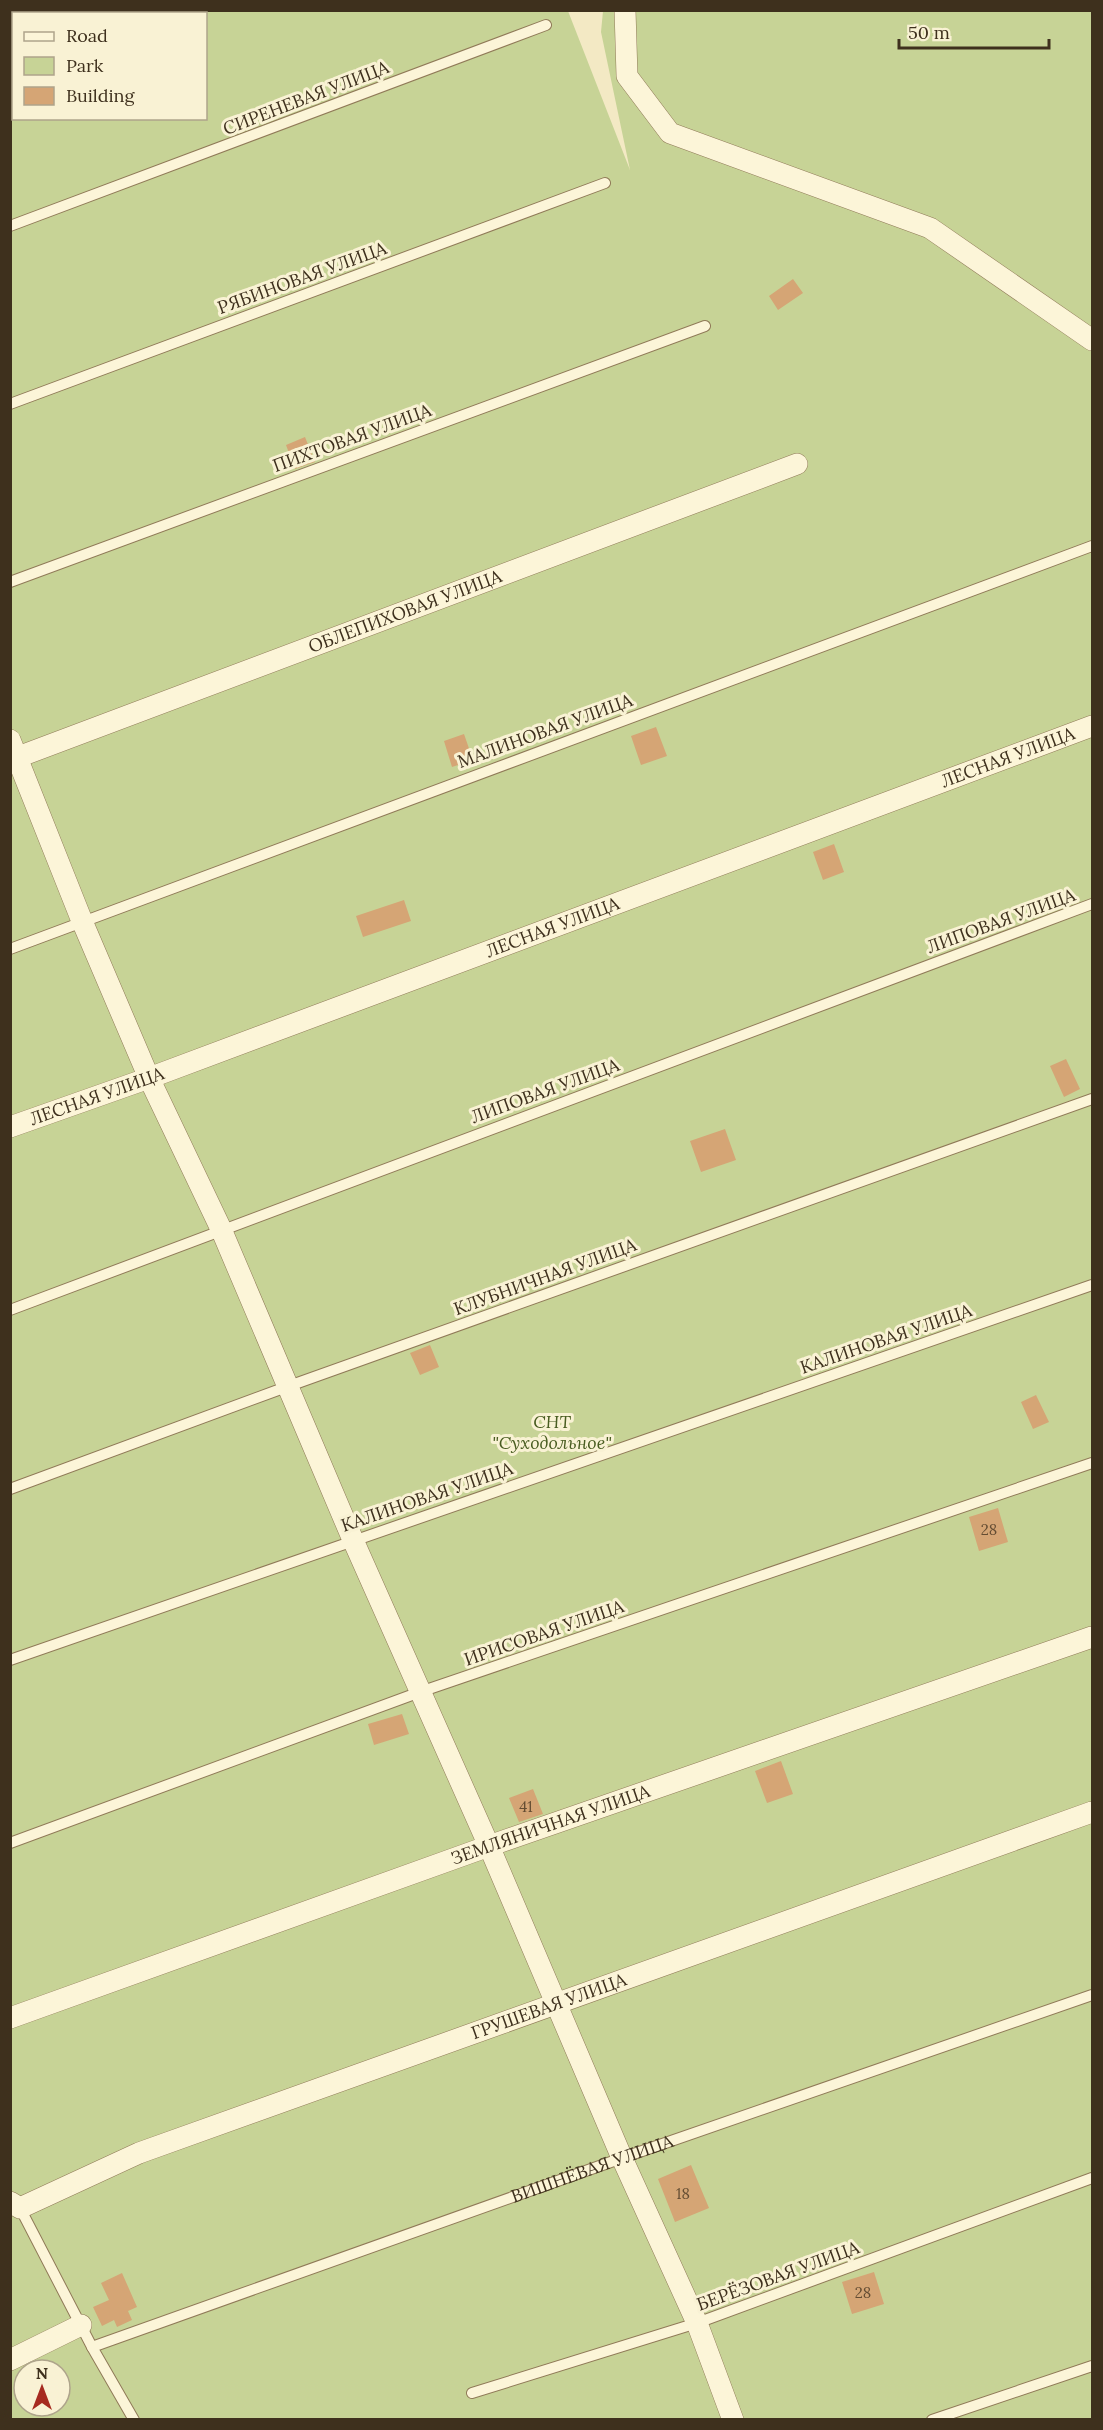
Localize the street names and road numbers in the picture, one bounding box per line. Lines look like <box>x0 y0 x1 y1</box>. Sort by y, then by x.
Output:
street label: СИРЕНЕВАЯ УЛИЦА <box>220 55 393 140</box>
street label: РЯБИНОВАЯ УЛИЦА <box>214 236 390 319</box>
street label: ПИХТОВАЯ УЛИЦА <box>269 398 435 477</box>
street label: ОБЛЕПИХОВАЯ УЛИЦА <box>305 564 505 658</box>
street label: МАЛИНОВАЯ УЛИЦА <box>454 688 636 773</box>
street label: ЛЕСНАЯ УЛИЦА <box>937 721 1078 792</box>
street label: ЛИПОВАЯ УЛИЦА <box>923 883 1079 958</box>
street label: ЛЕСНАЯ УЛИЦА <box>482 891 623 962</box>
street label: ЛИПОВАЯ УЛИЦА <box>467 1053 623 1128</box>
street label: ЛЕСНАЯ УЛИЦА <box>26 1061 168 1130</box>
street label: КЛУБНИЧНАЯ УЛИЦА <box>450 1233 640 1320</box>
street label: КАЛИНОВАЯ УЛИЦА <box>797 1298 975 1379</box>
street label: КАЛИНОВАЯ УЛИЦА <box>338 1456 516 1537</box>
street label: ИРИСОВАЯ УЛИЦА <box>461 1594 628 1671</box>
street label: ЗЕМЛЯНИЧНАЯ УЛИЦА <box>448 1779 654 1870</box>
street label: ГРУШЕВАЯ УЛИЦА <box>468 1967 630 2044</box>
street label: ВИШНЁВАЯ УЛИЦА <box>508 2129 677 2208</box>
street label: БЕРЁЗОВАЯ УЛИЦА <box>693 2235 863 2316</box>

